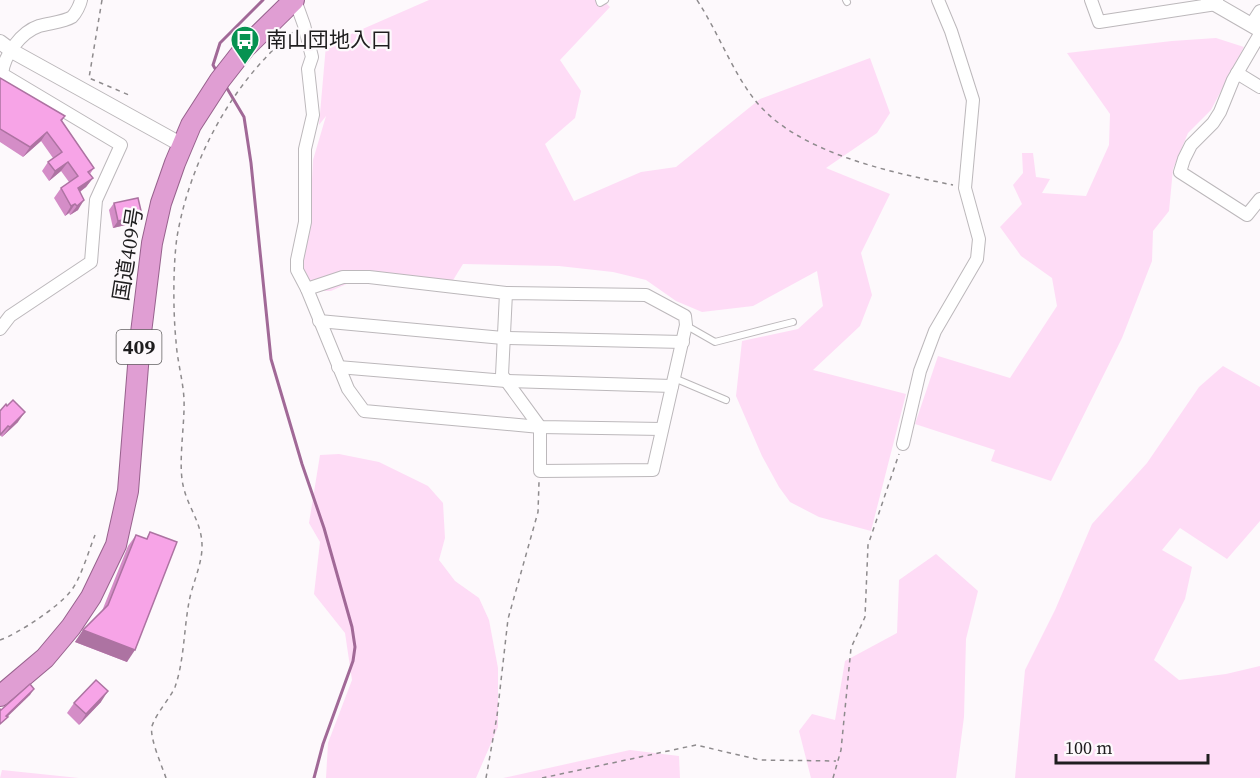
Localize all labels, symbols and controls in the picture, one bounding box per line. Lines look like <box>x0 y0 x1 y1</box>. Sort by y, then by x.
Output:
bus stop icon: 南山団地入口 <box>229 24 261 66</box>
place label: 南山団地入口 <box>266 25 392 54</box>
street label: 国道409号 <box>106 205 149 303</box>
road number: 409 <box>116 330 162 364</box>
scale bar <box>1056 727 1208 765</box>
text: 100 m <box>1065 735 1112 760</box>

